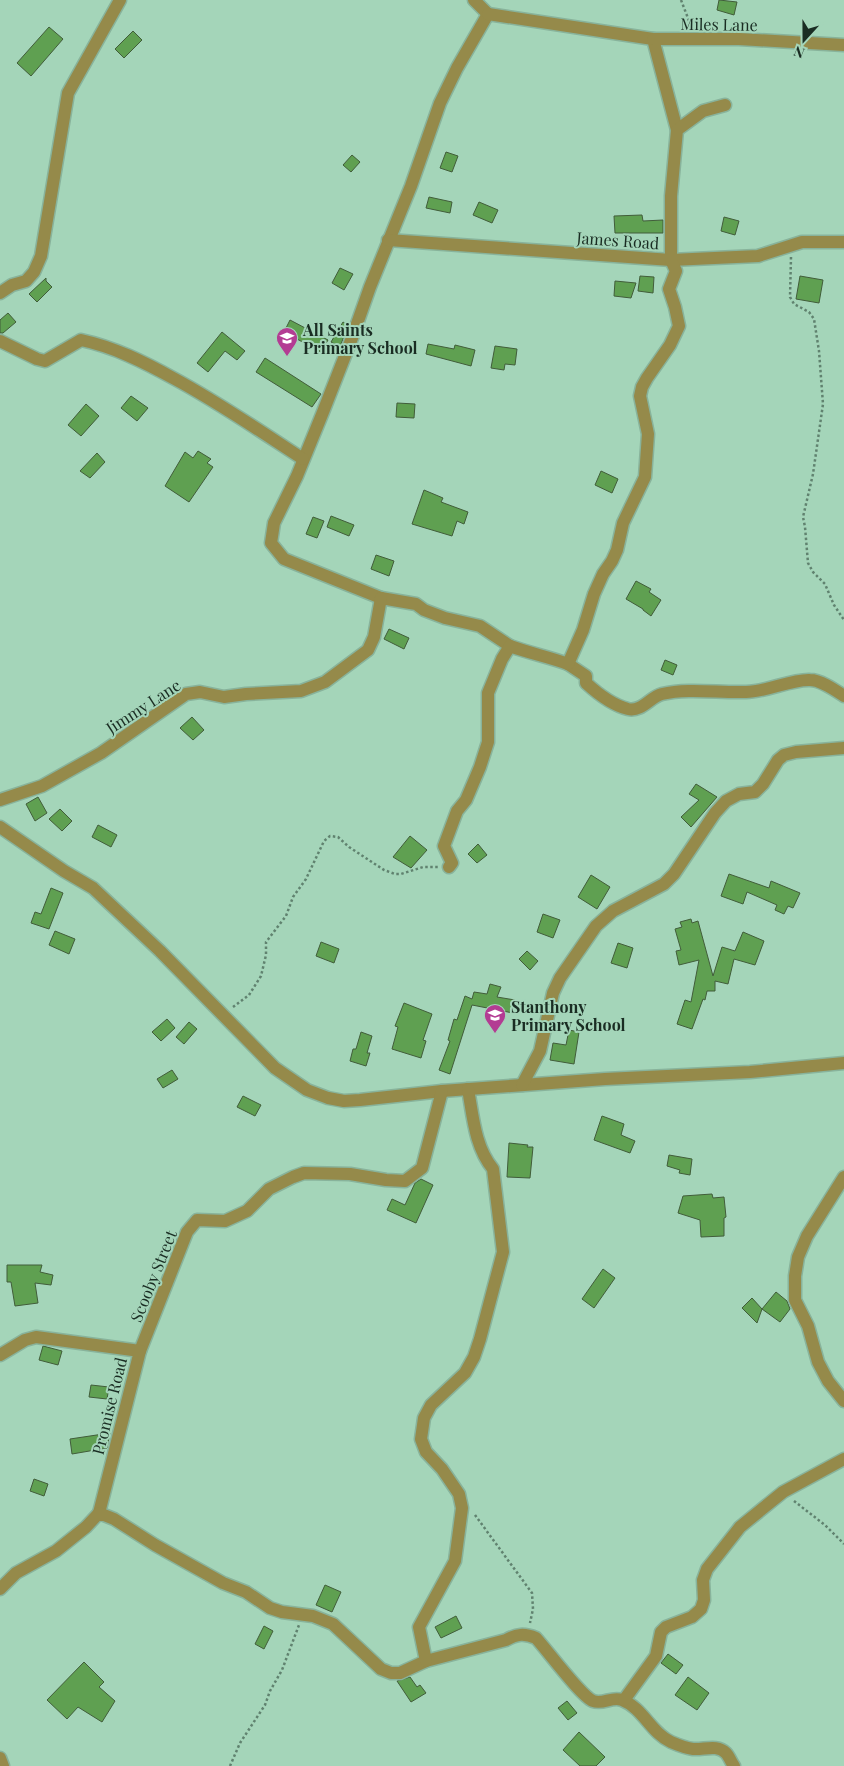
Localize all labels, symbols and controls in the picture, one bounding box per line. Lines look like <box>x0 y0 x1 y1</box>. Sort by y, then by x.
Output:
street label: Miles Lane <box>680 13 758 35</box>
north arrow <box>779 15 829 65</box>
text: N <box>791 42 807 63</box>
street label: James Road <box>575 227 660 253</box>
place label: All Saints Primary School <box>302 319 418 358</box>
school or university icon: All Saints Primary School <box>275 326 299 357</box>
street label: Jimmy Lane <box>101 674 184 738</box>
place label: Stanthony Primary School <box>511 996 626 1035</box>
school or university icon: Stanthony Primary School <box>483 1003 507 1034</box>
street label: Scooby Street <box>125 1227 181 1325</box>
street label: Promise Road <box>87 1355 131 1457</box>

